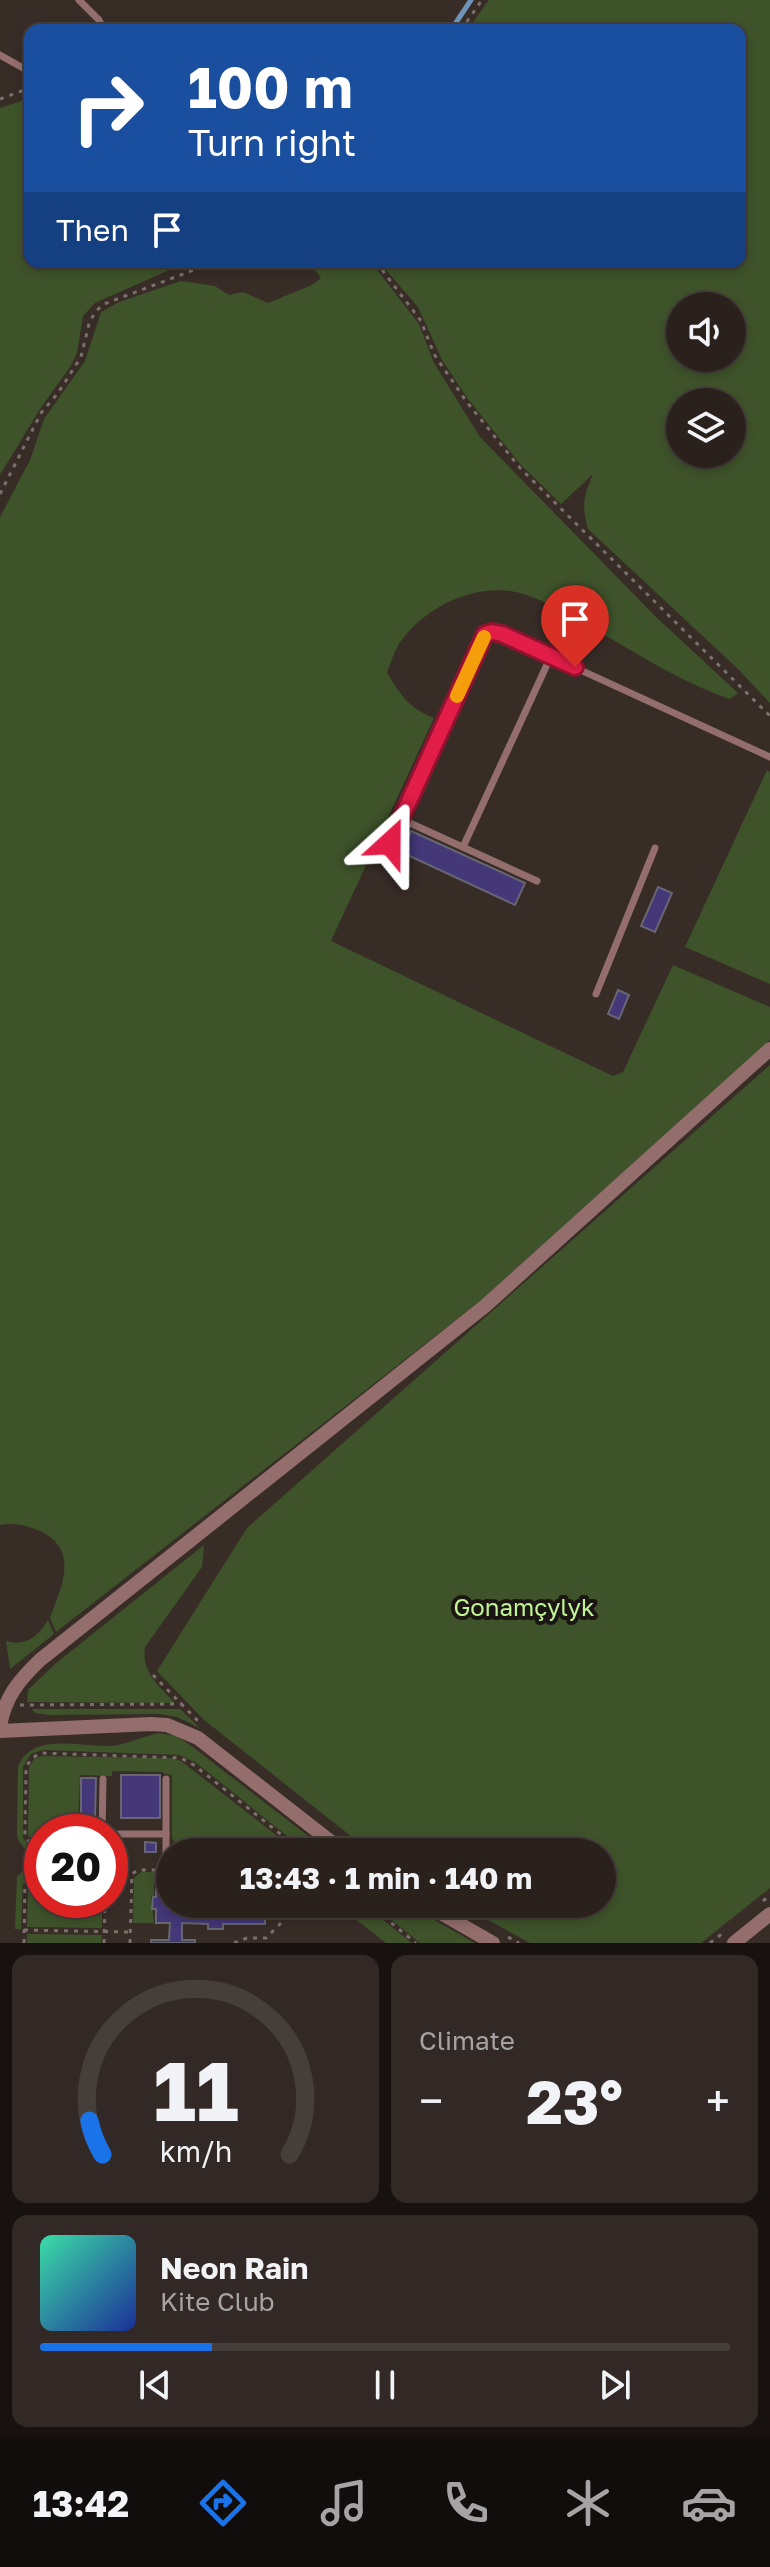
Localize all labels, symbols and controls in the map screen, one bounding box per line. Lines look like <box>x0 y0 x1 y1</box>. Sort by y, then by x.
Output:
text: 100 m <box>188 53 353 120</box>
icon: right <box>56 56 160 160</box>
text: Turn right <box>188 121 356 164</box>
icon: arrive <box>145 208 189 252</box>
text: Then <box>56 212 129 248</box>
map controls <box>666 292 746 468</box>
button: sound <box>666 292 746 372</box>
button: layers <box>666 388 746 468</box>
pin <box>541 585 609 667</box>
icon: arrive <box>553 597 597 641</box>
position arrow <box>348 801 432 885</box>
park label: Gonamçylyk <box>453 1592 595 1621</box>
speed limit sign: 20 <box>24 1814 128 1918</box>
text: 13:43 · 1 min · 140 m <box>240 1860 532 1896</box>
text: Climate <box>419 2025 515 2056</box>
text: 11 <box>153 2039 238 2139</box>
text: 23° <box>526 2065 623 2137</box>
text: − <box>419 2074 443 2127</box>
text: + <box>706 2074 730 2127</box>
text: km/h <box>159 2134 232 2168</box>
text: Neon Rain <box>160 2250 308 2286</box>
text: Kite Club <box>160 2286 275 2317</box>
icon: previous <box>133 2363 177 2407</box>
icon: pause <box>363 2363 407 2407</box>
icon: next <box>593 2363 637 2407</box>
icon: directions <box>195 2475 251 2531</box>
icon: music <box>316 2475 372 2531</box>
icon: phone <box>438 2475 494 2531</box>
icon: climate <box>560 2475 616 2531</box>
icon: car <box>681 2475 737 2531</box>
text: 13:42 <box>33 2482 129 2525</box>

